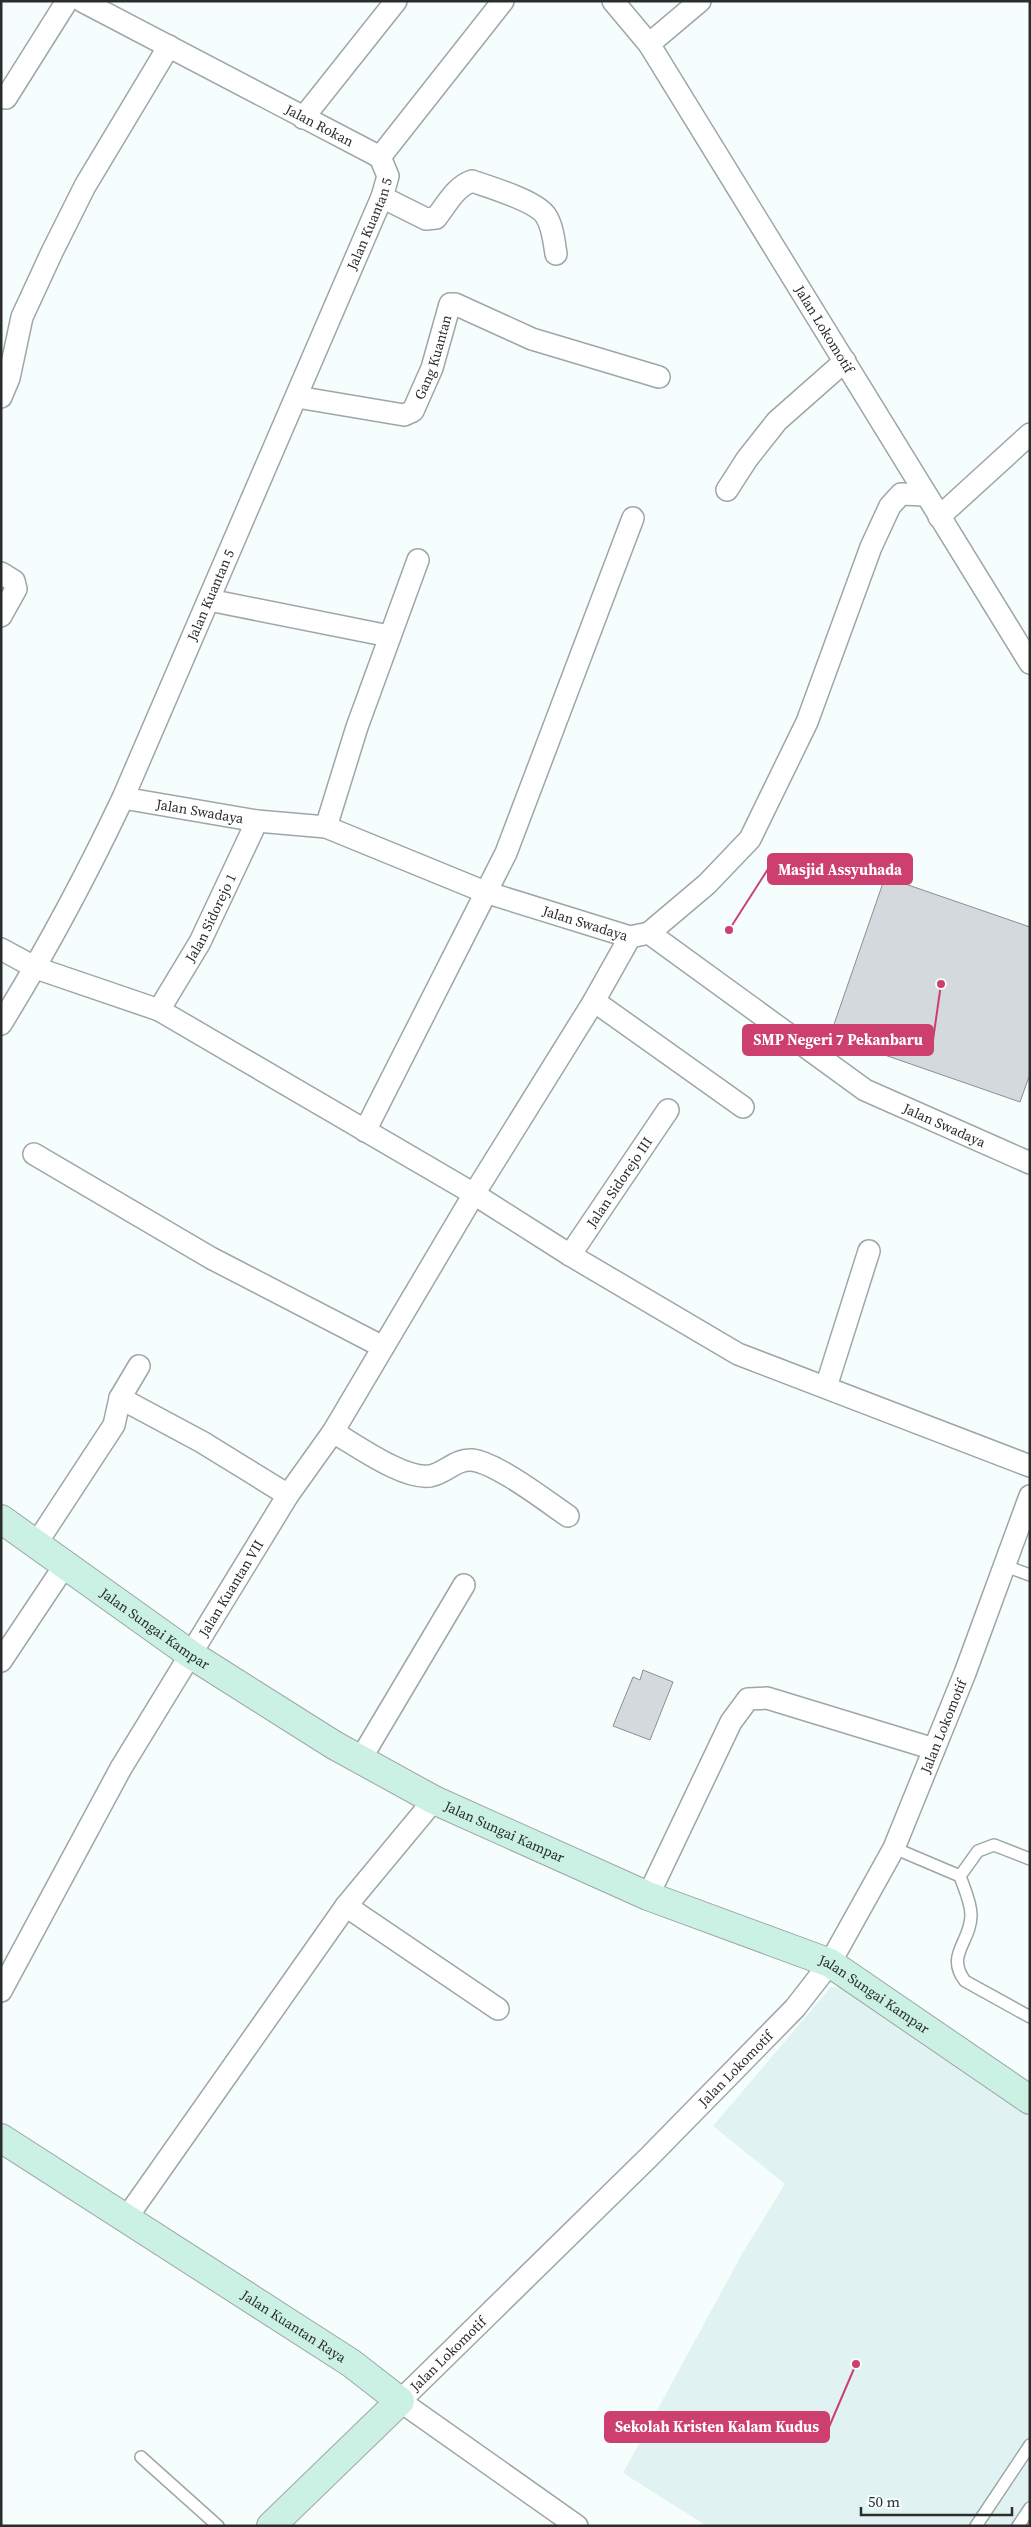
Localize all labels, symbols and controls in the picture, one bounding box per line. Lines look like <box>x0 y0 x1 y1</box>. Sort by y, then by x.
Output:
street label: Jalan Rokan <box>281 99 358 152</box>
street label: Jalan Kuantan 5 <box>341 175 397 274</box>
street label: Jalan Lokomotif <box>789 281 860 378</box>
street label: Gang Kuantan <box>409 312 457 403</box>
street label: Jalan Kuantan 5 <box>182 546 239 645</box>
street label: Jalan Swadaya <box>154 794 246 829</box>
callout: Masjid Assyuhada <box>768 854 912 884</box>
text: Masjid Assyuhada <box>778 859 903 880</box>
street label: Jalan Sidorejo 1 <box>180 870 241 967</box>
street label: Jalan Swadaya <box>539 900 631 946</box>
callout: SMP Negeri 7 Pekanbaru <box>743 1025 933 1055</box>
text: SMP Negeri 7 Pekanbaru <box>753 1029 923 1050</box>
street label: Jalan Swadaya <box>899 1098 990 1152</box>
street label: Jalan Sidorejo III <box>581 1133 657 1232</box>
street label: Jalan Kuantan VII <box>193 1536 268 1641</box>
street label: Jalan Sungai Kampar <box>95 1582 214 1674</box>
street label: Jalan Lokomotif <box>915 1675 972 1777</box>
street label: Jalan Sungai Kampar <box>440 1795 568 1867</box>
street label: Jalan Sungai Kampar <box>815 1949 934 2038</box>
street label: Jalan Lokomotif <box>693 2025 778 2112</box>
street label: Jalan Kuantan Raya <box>237 2284 351 2368</box>
street label: Jalan Lokomotif <box>405 2311 491 2397</box>
callout: Sekolah Kristen Kalam Kudus <box>605 2412 829 2442</box>
text: Sekolah Kristen Kalam Kudus <box>615 2416 819 2437</box>
scale bar <box>861 2484 1012 2516</box>
text: 50 m <box>868 2491 900 2512</box>

